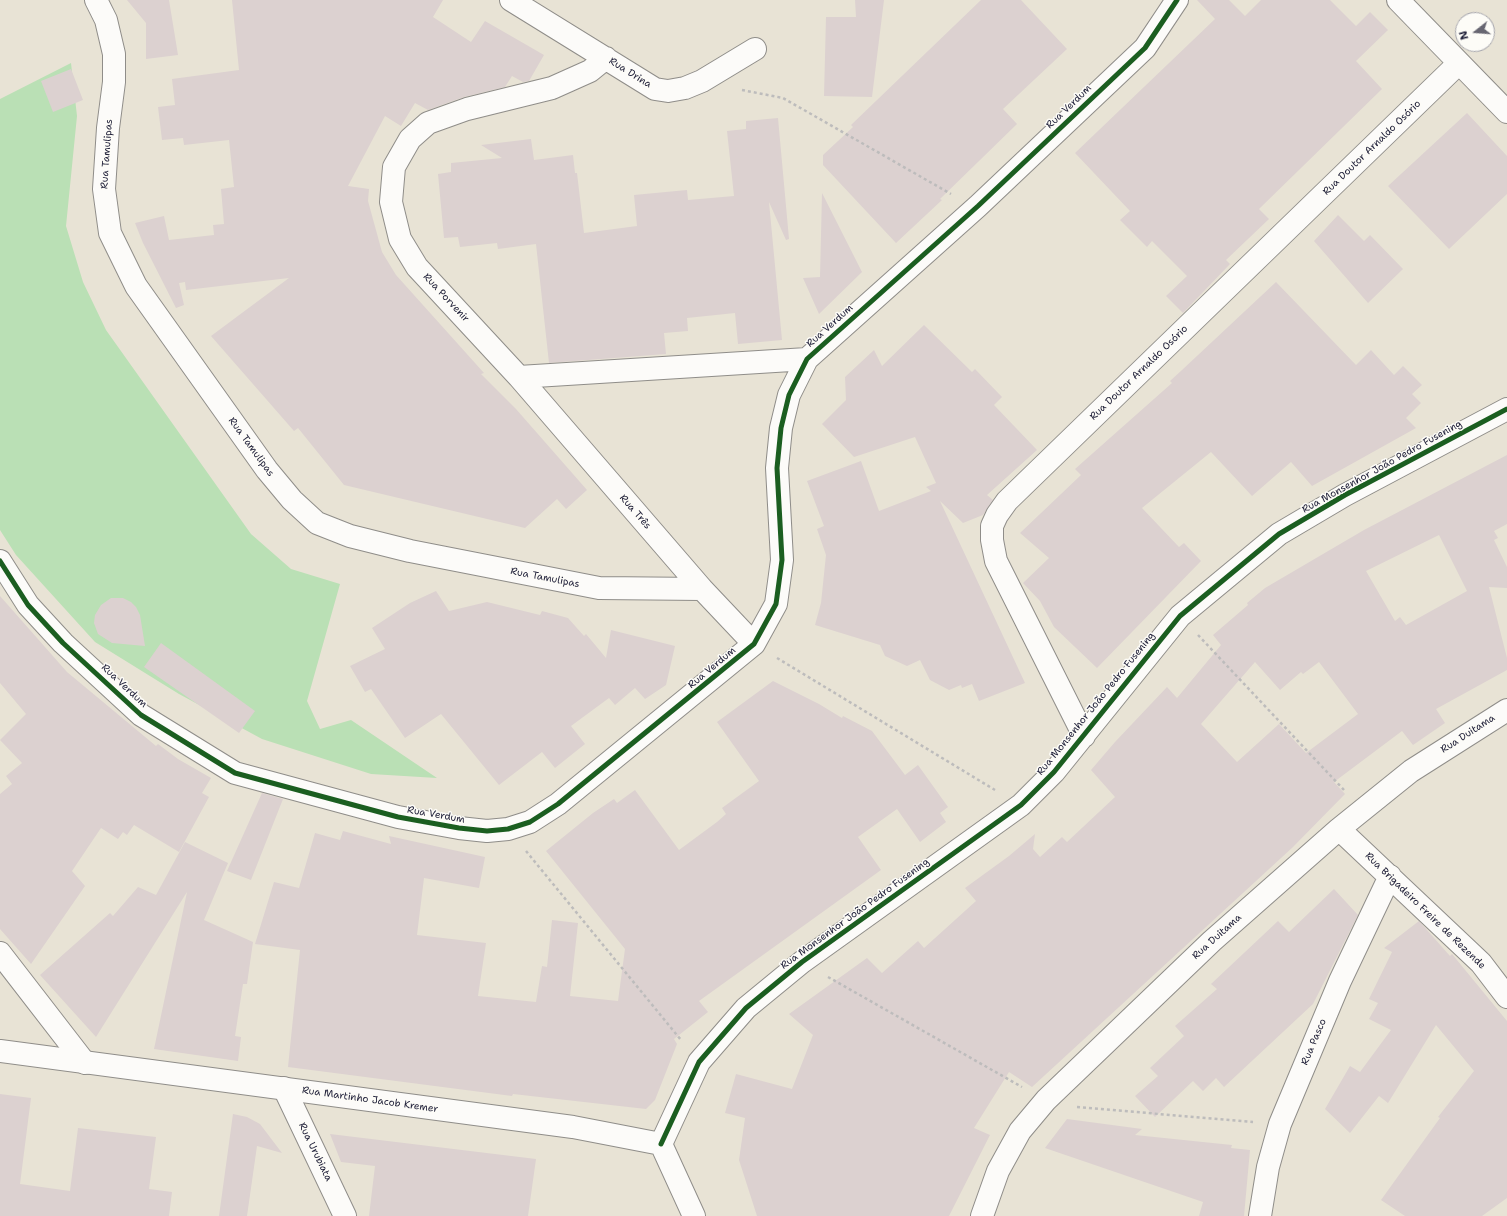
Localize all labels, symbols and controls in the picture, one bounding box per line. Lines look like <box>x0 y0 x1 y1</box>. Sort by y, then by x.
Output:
north arrow <box>1455 12 1495 52</box>
text: N <box>1456 29 1472 42</box>
street label: Rua Drina <box>607 55 653 91</box>
street label: Rua Verdum <box>1044 82 1094 132</box>
street label: Rua Doutor Arnaldo Osório <box>1320 98 1424 198</box>
street label: Rua Tamulipas <box>99 119 115 189</box>
street label: Rua Porvenir <box>420 271 472 325</box>
street label: Rua Verdum <box>804 302 856 350</box>
street label: Rua Doutor Arnaldo Osório <box>1087 323 1191 423</box>
street label: Rua Tamulipas <box>226 415 276 479</box>
street label: Rua Monsenhor João Pedro Fusening <box>1300 418 1464 516</box>
street label: Rua Três <box>617 492 653 532</box>
street label: Rua Tamulipas <box>509 565 581 591</box>
street label: Rua Monsenhor João Pedro Fusening <box>1034 630 1158 778</box>
street label: Rua Verdum <box>686 645 738 691</box>
street label: Rua Verdum <box>99 662 149 710</box>
street label: Rua Duitama <box>1439 712 1497 756</box>
street label: Rua Verdum <box>406 804 466 826</box>
street label: Rua Brigadeiro Freire de Rezende <box>1362 850 1488 972</box>
street label: Rua Monsenhor João Pedro Fusening <box>778 856 932 972</box>
street label: Rua Duitama <box>1190 912 1244 962</box>
street label: Rua Pasco <box>1299 1017 1329 1067</box>
street label: Rua Martinho Jacob Kremer <box>301 1085 439 1115</box>
street label: Rua Urubiata <box>296 1121 334 1183</box>

